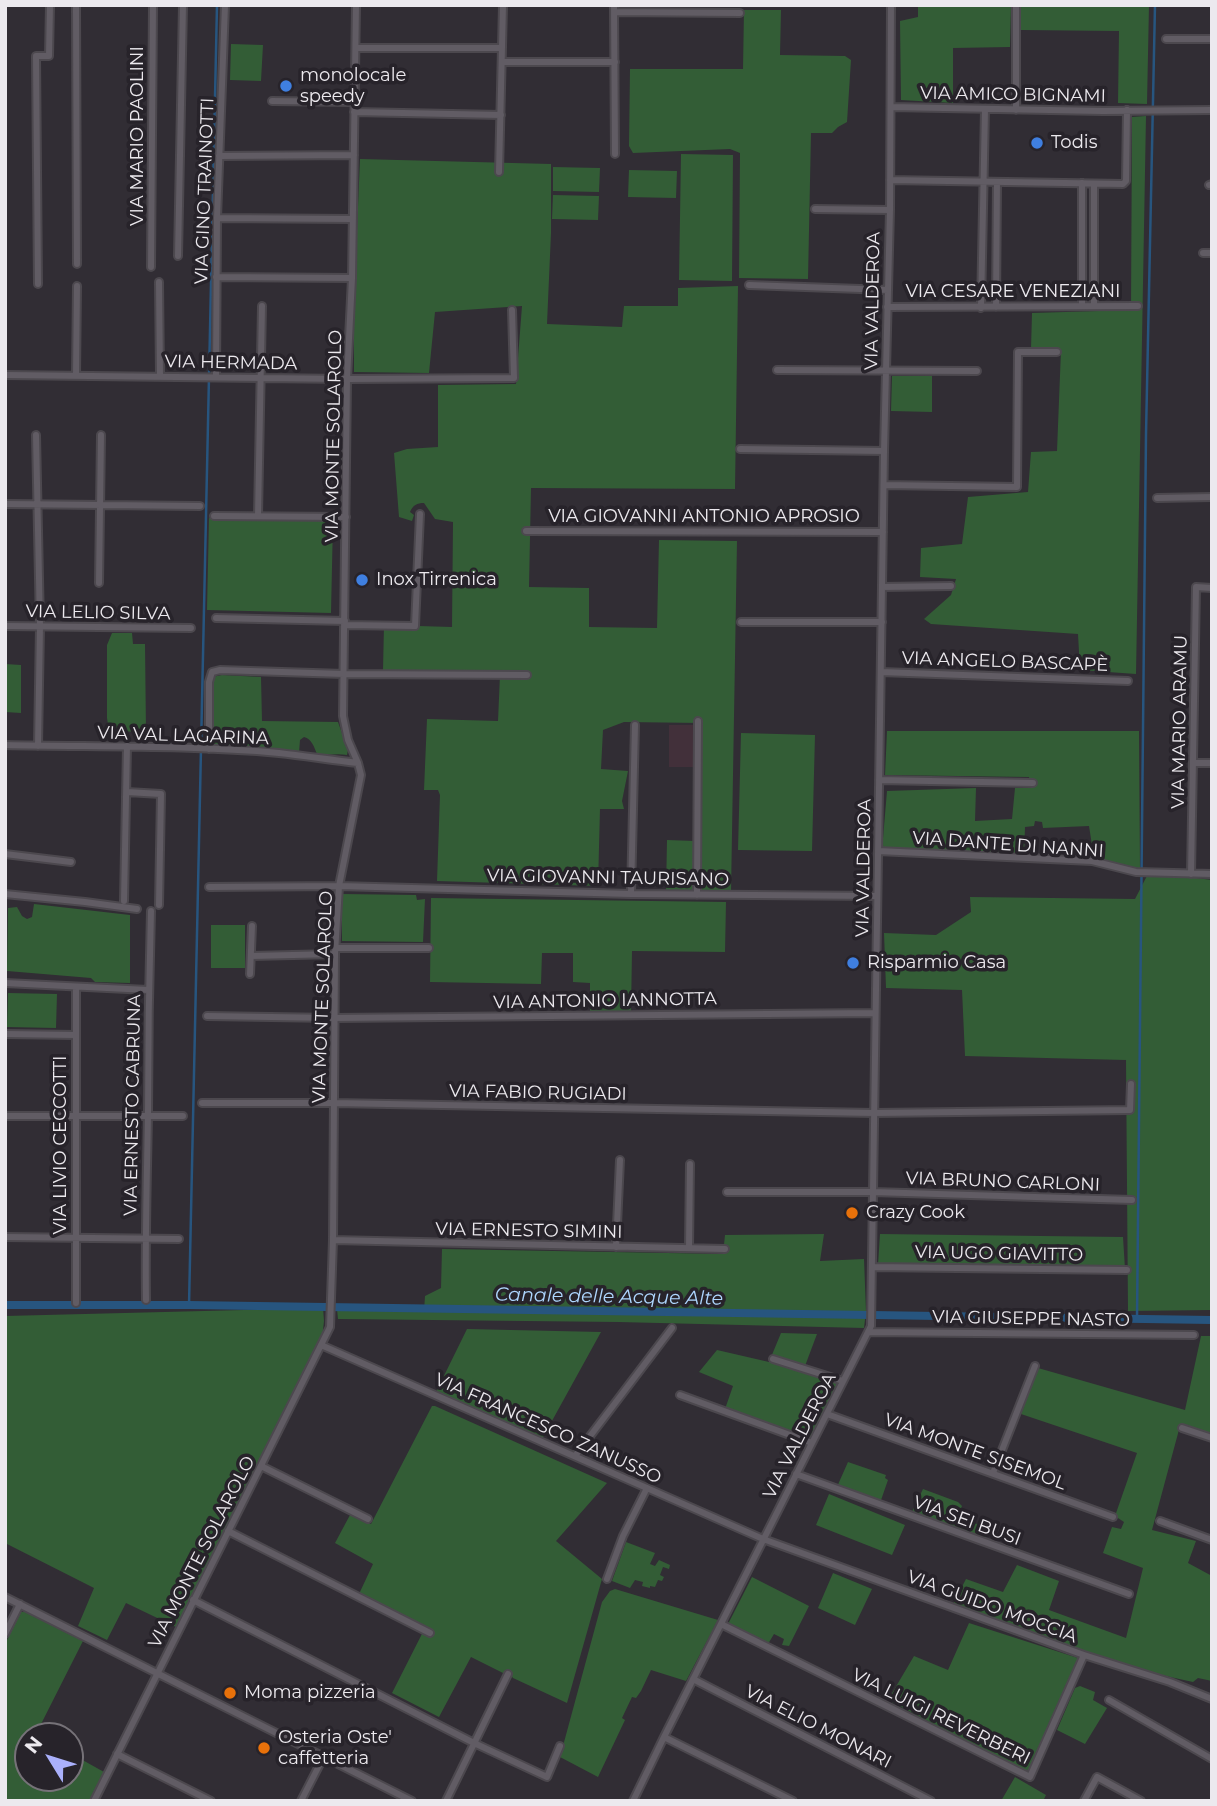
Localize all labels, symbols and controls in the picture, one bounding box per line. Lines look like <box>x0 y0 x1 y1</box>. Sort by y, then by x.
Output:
street label: VIA MARIO PAOLINI <box>127 46 149 226</box>
place label: monolocale speedy <box>300 65 406 108</box>
marker: monolocale speedy <box>278 78 294 94</box>
street label: VIA AMICO BIGNAMI <box>920 83 1106 107</box>
street label: VIA GINO TRAINOTTI <box>191 97 219 285</box>
place label: Todis <box>1051 132 1097 154</box>
marker: Todis <box>1029 135 1045 151</box>
street label: VIA VALDEROA <box>861 232 885 370</box>
street label: VIA CESARE VENEZIANI <box>905 281 1121 303</box>
street label: VIA MONTE SOLAROLO <box>321 330 347 542</box>
street label: VIA HERMADA <box>164 351 298 375</box>
street label: VIA GIOVANNI ANTONIO APROSIO <box>548 506 860 528</box>
place label: Inox Tirrenica <box>376 569 497 591</box>
marker: Inox Tirrenica <box>354 572 370 588</box>
street label: VIA LELIO SILVA <box>25 601 171 625</box>
street label: VIA MARIO ARAMU <box>1168 635 1192 809</box>
street label: VIA ANGELO BASCAPÈ <box>901 648 1109 676</box>
street label: VIA VAL LAGARINA <box>97 722 269 750</box>
street label: VIA VALDEROA <box>852 799 876 937</box>
street label: VIA DANTE DI NANNI <box>912 828 1104 862</box>
street label: VIA GIOVANNI TAURISANO <box>487 865 729 891</box>
street label: VIA MONTE SOLAROLO <box>308 890 338 1104</box>
place label: Risparmio Casa <box>867 952 1006 974</box>
marker: Risparmio Casa <box>845 955 861 971</box>
street label: VIA ANTONIO IANNOTTA <box>493 988 717 1014</box>
street label: VIA ERNESTO CABRUNA <box>120 994 146 1216</box>
street label: VIA LIVIO CECCOTTI <box>50 1056 72 1234</box>
street label: VIA FABIO RUGIADI <box>449 1081 627 1105</box>
street label: VIA BRUNO CARLONI <box>905 1168 1101 1196</box>
place label: Crazy Cook <box>866 1202 965 1224</box>
marker: Crazy Cook <box>844 1205 860 1221</box>
street label: VIA ERNESTO SIMINI <box>435 1219 623 1243</box>
street label: VIA UGO GIAVITTO <box>915 1242 1083 1266</box>
water label: Canale delle Acque Alte <box>495 1284 723 1310</box>
street label: VIA GIUSEPPE NASTO <box>932 1306 1130 1332</box>
street label: VIA FRANCESCO ZANUSSO <box>431 1369 665 1489</box>
street label: VIA VALDEROA <box>759 1369 841 1503</box>
street label: VIA MONTE SISEMOL <box>881 1409 1069 1495</box>
street label: VIA MONTE SOLAROLO <box>144 1452 260 1652</box>
street label: VIA SEI BUSI <box>910 1492 1024 1550</box>
street label: VIA GUIDO MOCCIA <box>904 1566 1080 1648</box>
street label: VIA LUIGI REVERBERI <box>848 1664 1034 1770</box>
street label: VIA ELIO MONARI <box>741 1681 895 1773</box>
place label: Moma pizzeria <box>244 1682 376 1704</box>
marker: Moma pizzeria <box>222 1685 238 1701</box>
north arrow <box>14 1722 84 1792</box>
place label: Osteria Oste' caffetteria <box>278 1727 392 1770</box>
text: N <box>20 1732 47 1758</box>
marker: Osteria Oste' caffetteria <box>256 1740 272 1756</box>

